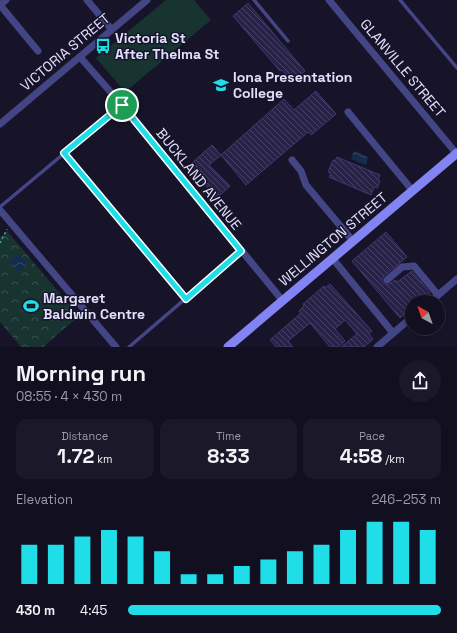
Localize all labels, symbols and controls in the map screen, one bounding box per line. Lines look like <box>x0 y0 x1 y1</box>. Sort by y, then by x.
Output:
street label: VICTORIA STREET <box>16 9 114 95</box>
street label: GLANVILLE STREET <box>357 15 449 121</box>
place label: Victoria St After Thelma St <box>115 29 220 63</box>
bus stop icon: Victoria St After Thelma St <box>94 37 112 55</box>
place label: Iona Presentation College <box>233 68 352 102</box>
school or university icon: Iona Presentation College <box>212 76 230 94</box>
pin <box>105 88 139 122</box>
icon: arrive <box>111 94 133 116</box>
street label: BUCKLAND AVENUE <box>152 124 246 234</box>
street label: WELLINGTON STREET <box>275 188 391 290</box>
place label: Margaret Baldwin Centre <box>43 289 145 323</box>
north arrow <box>405 295 445 335</box>
map controls <box>405 295 445 335</box>
sports icon: Margaret Baldwin Centre <box>22 297 40 315</box>
text: Morning run <box>16 359 146 387</box>
button: share <box>399 360 441 402</box>
text: 08:55 · 4 × 430 m <box>16 388 122 405</box>
text: Distance <box>61 429 108 443</box>
text: Time <box>216 429 241 443</box>
text: Pace <box>359 429 385 443</box>
text: 1.72 <box>57 443 94 469</box>
text: 8:33 <box>207 443 250 469</box>
text: 4:58 <box>340 443 382 469</box>
text: km <box>94 452 113 466</box>
text: /km <box>382 452 405 466</box>
text: Elevation <box>16 491 73 508</box>
text: 246–253 m <box>372 491 441 508</box>
text: 430 m <box>16 602 55 619</box>
text: 4:45 <box>80 602 107 619</box>

